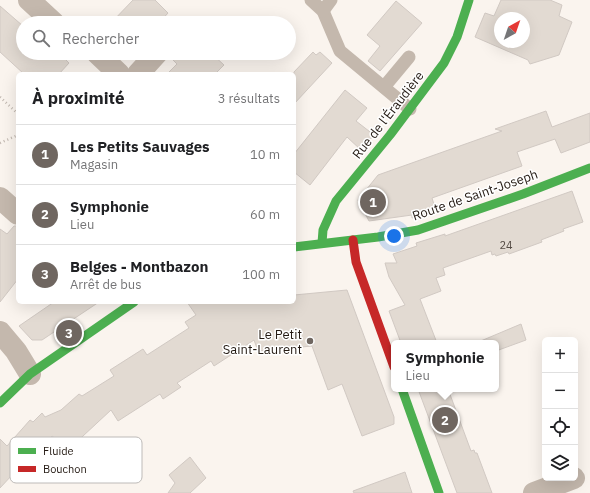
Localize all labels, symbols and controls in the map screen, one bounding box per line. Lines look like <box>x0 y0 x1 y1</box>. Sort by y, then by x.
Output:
north arrow <box>494 12 530 48</box>
search box <box>16 16 296 60</box>
icon: search <box>30 27 52 49</box>
text: Rechercher <box>62 29 139 48</box>
street label: Rue de l'Éraudière <box>348 68 428 162</box>
text: À proximité <box>32 87 125 109</box>
text: 3 résultats <box>218 90 280 107</box>
text: Les Petits Sauvages <box>70 137 210 156</box>
text: 1 <box>41 146 49 163</box>
text: 10 m <box>250 146 280 163</box>
text: Magasin <box>70 156 118 173</box>
street label: Route de Saint-Joseph <box>410 166 540 224</box>
pin: 1 <box>360 187 386 217</box>
text: Symphonie <box>70 197 149 216</box>
text: 2 <box>41 206 49 223</box>
text: 60 m <box>250 206 280 223</box>
text: Lieu <box>70 216 94 233</box>
your location <box>384 226 404 246</box>
house number: 24 <box>499 238 513 252</box>
text: Belges - Montbazon <box>70 257 208 276</box>
text: 3 <box>41 266 49 283</box>
text: 100 m <box>242 266 280 283</box>
text: Arrêt de bus <box>70 276 142 293</box>
pin: 3 <box>56 318 82 348</box>
place label: Le Petit Saint-Laurent <box>223 326 302 358</box>
marker: Le Petit Saint-Laurent <box>305 336 315 346</box>
map controls <box>542 337 578 481</box>
button: + <box>542 337 578 373</box>
popup <box>391 340 499 392</box>
text: Symphonie <box>406 348 484 367</box>
text: Lieu <box>406 367 430 384</box>
button: − <box>542 373 578 409</box>
pin: 2 <box>432 405 458 435</box>
button: locate <box>542 409 578 445</box>
legend <box>10 437 142 483</box>
text: Fluide <box>43 444 74 458</box>
button: layers <box>542 445 578 481</box>
text: Bouchon <box>43 462 87 476</box>

